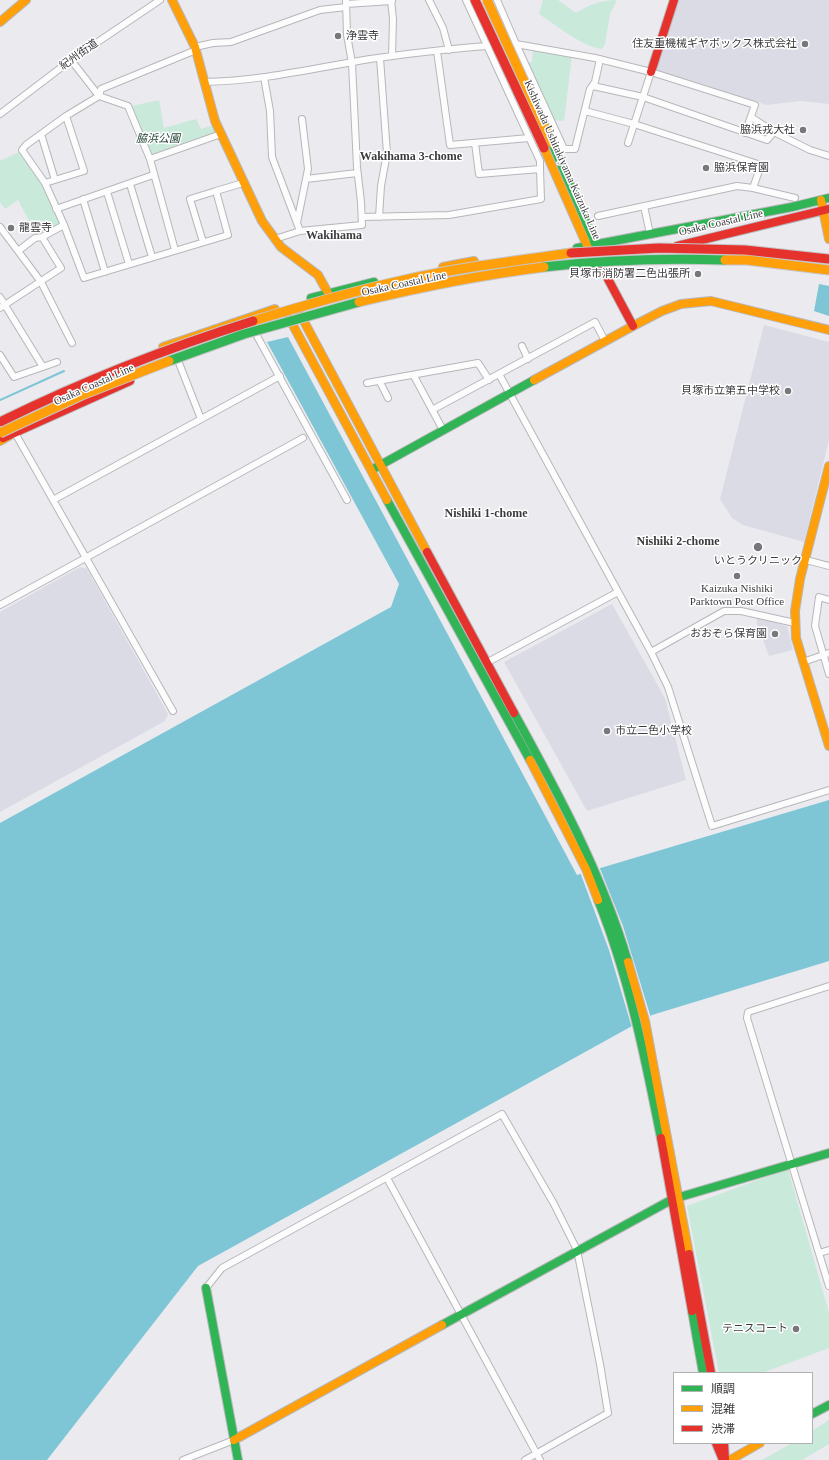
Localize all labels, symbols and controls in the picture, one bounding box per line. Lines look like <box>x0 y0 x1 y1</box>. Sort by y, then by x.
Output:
place label: 浄雲寺 <box>346 29 379 43</box>
marker: 浄雲寺 <box>333 31 343 41</box>
street label: 紀州街道 <box>57 37 101 73</box>
place label: 住友重機械ギヤボックス株式会社 <box>632 37 797 51</box>
marker: 住友重機械ギヤボックス株式会社 <box>800 39 810 49</box>
street label: Kishiwada Ushitakiyama Kaizuka Line <box>521 78 603 242</box>
place label: 脇浜戎大社 <box>740 123 795 137</box>
marker: 脇浜戎大社 <box>798 125 808 135</box>
park label: 脇浜公園 <box>136 132 180 146</box>
district label: Wakihama 3-chome <box>360 150 462 164</box>
place label: 脇浜保育園 <box>714 161 769 175</box>
marker: 脇浜保育園 <box>701 163 711 173</box>
street label: Osaka Coastal Line <box>678 207 764 239</box>
place label: 龍雲寺 <box>19 221 52 235</box>
marker: 龍雲寺 <box>6 223 16 233</box>
district label: Wakihama <box>306 229 362 243</box>
place label: 貝塚市消防署二色出張所 <box>569 267 690 281</box>
street label: Osaka Coastal Line <box>360 269 448 299</box>
marker: 貝塚市消防署二色出張所 <box>693 269 703 279</box>
street label: Osaka Coastal Line <box>52 361 136 409</box>
place label: 貝塚市立第五中学校 <box>681 384 780 398</box>
marker: 貝塚市立第五中学校 <box>783 386 793 396</box>
district label: Nishiki 1-chome <box>444 507 528 521</box>
district label: Nishiki 2-chome <box>636 535 720 549</box>
marker: いとうクリニック <box>752 541 764 553</box>
place label: いとうクリニック <box>714 554 802 568</box>
marker: Kaizuka Nishiki Parktown Post Office <box>732 571 742 581</box>
place label: Kaizuka Nishiki Parktown Post Office <box>690 582 784 608</box>
place label: おおぞら保育園 <box>690 627 767 641</box>
marker: おおぞら保育園 <box>770 629 780 639</box>
place label: 市立二色小学校 <box>615 724 692 738</box>
marker: 市立二色小学校 <box>602 726 612 736</box>
place label: テニスコート <box>722 1322 788 1336</box>
marker: テニスコート <box>791 1324 801 1334</box>
legend <box>673 1372 813 1444</box>
text: 順調 <box>711 1382 735 1396</box>
text: 混雑 <box>711 1402 735 1416</box>
text: 渋滞 <box>711 1422 735 1436</box>

